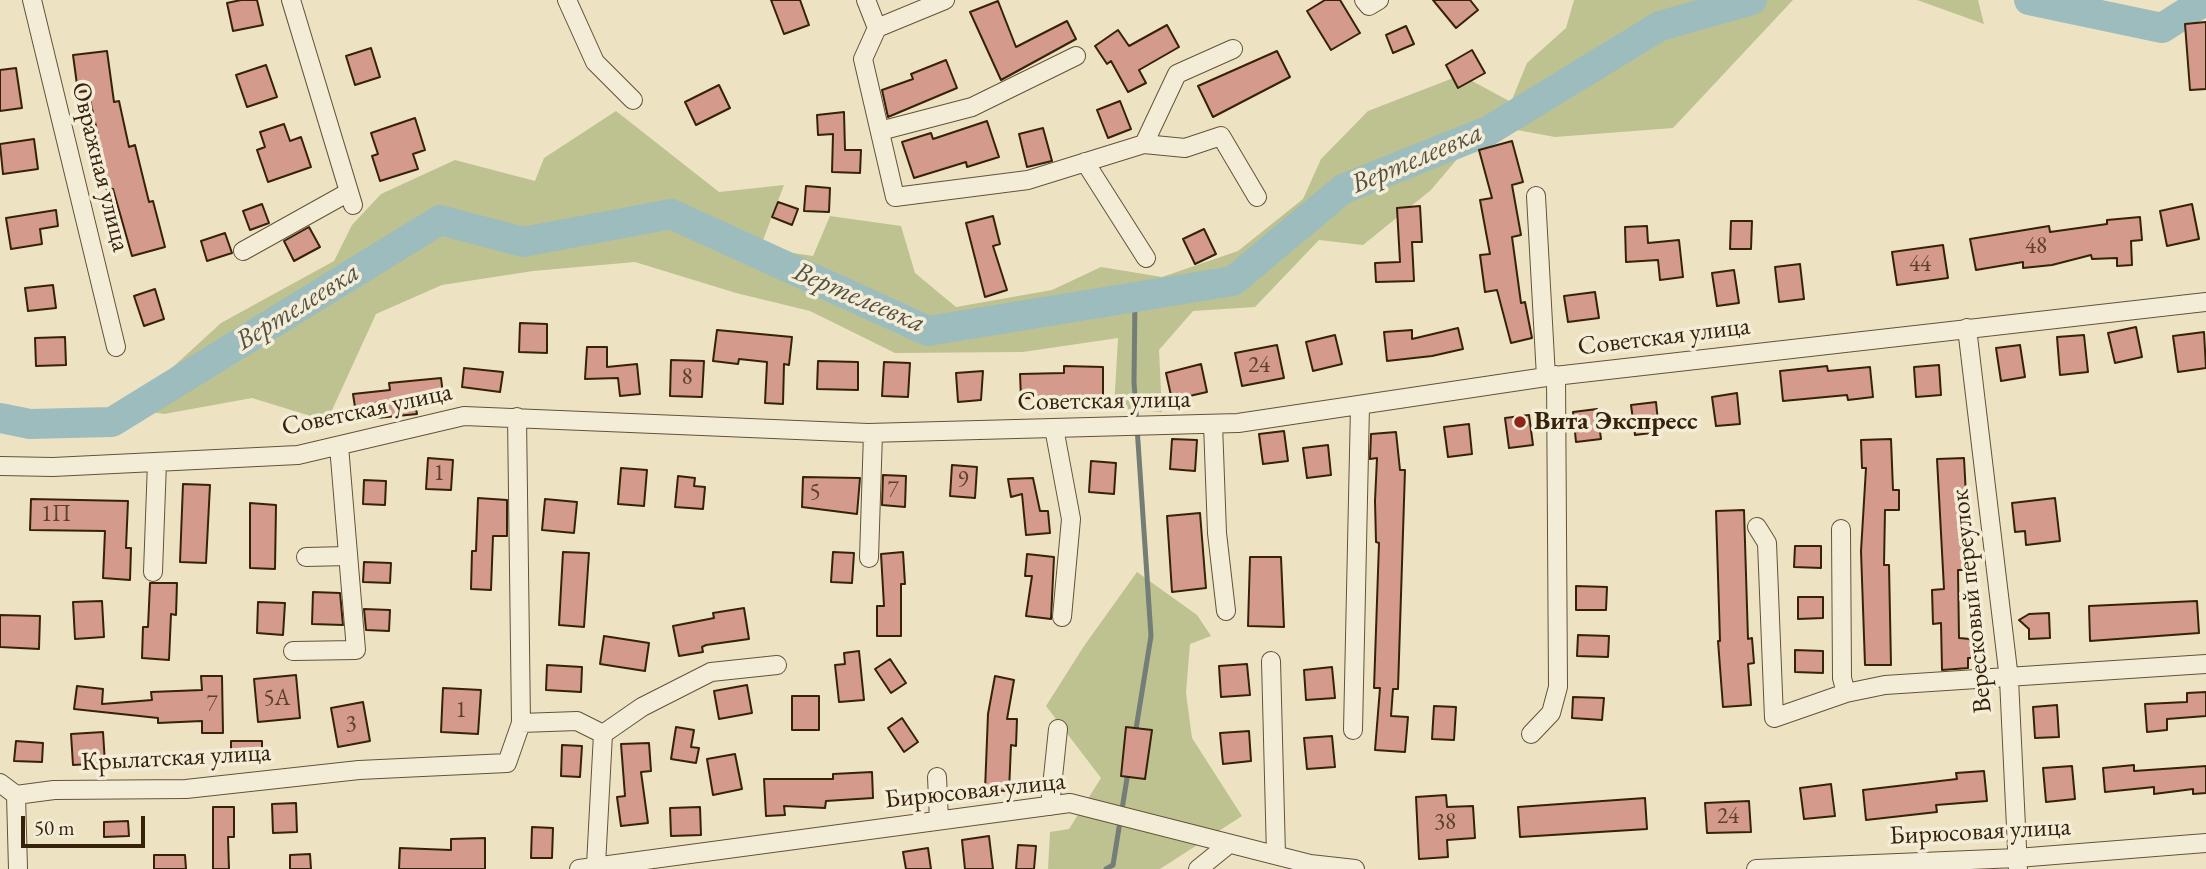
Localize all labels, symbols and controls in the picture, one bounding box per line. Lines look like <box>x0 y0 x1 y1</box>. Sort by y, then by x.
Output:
street label: Овражная улица <box>64 79 136 255</box>
water label: Вертелеевка <box>1346 116 1488 202</box>
house number: 48 <box>2025 233 2047 261</box>
house number: 44 <box>1909 251 1931 279</box>
water label: Вертелеевка <box>788 255 930 341</box>
water label: Вертелеевка <box>230 256 366 358</box>
street label: Советская улица <box>1576 311 1752 363</box>
house number: 24 <box>1248 352 1270 380</box>
house number: 8 <box>681 364 693 392</box>
street label: Советская улица <box>279 377 455 443</box>
street label: Советская улица <box>1017 384 1191 418</box>
place label: Вита Экспресс <box>1534 406 1698 438</box>
marker: Вита Экспресс <box>1512 414 1528 430</box>
house number: 1 <box>433 460 445 488</box>
house number: 9 <box>957 467 969 495</box>
house number: 7 <box>887 477 899 505</box>
house number: 5 <box>809 479 821 507</box>
street label: Вересковый переулок <box>1945 487 1999 715</box>
house number: 1П <box>41 501 71 529</box>
house number: 5А <box>264 685 290 713</box>
house number: 7 <box>206 691 218 719</box>
house number: 1 <box>455 697 467 725</box>
house number: 3 <box>345 711 357 739</box>
street label: Крылатская улица <box>80 737 272 779</box>
street label: Бирюсовая улица <box>883 766 1067 816</box>
scale bar <box>24 802 149 846</box>
house number: 24 <box>1717 803 1739 831</box>
house number: 38 <box>1434 809 1456 837</box>
street label: Бирюсовая улица <box>1889 812 2071 852</box>
text: 50 m <box>34 814 75 841</box>

